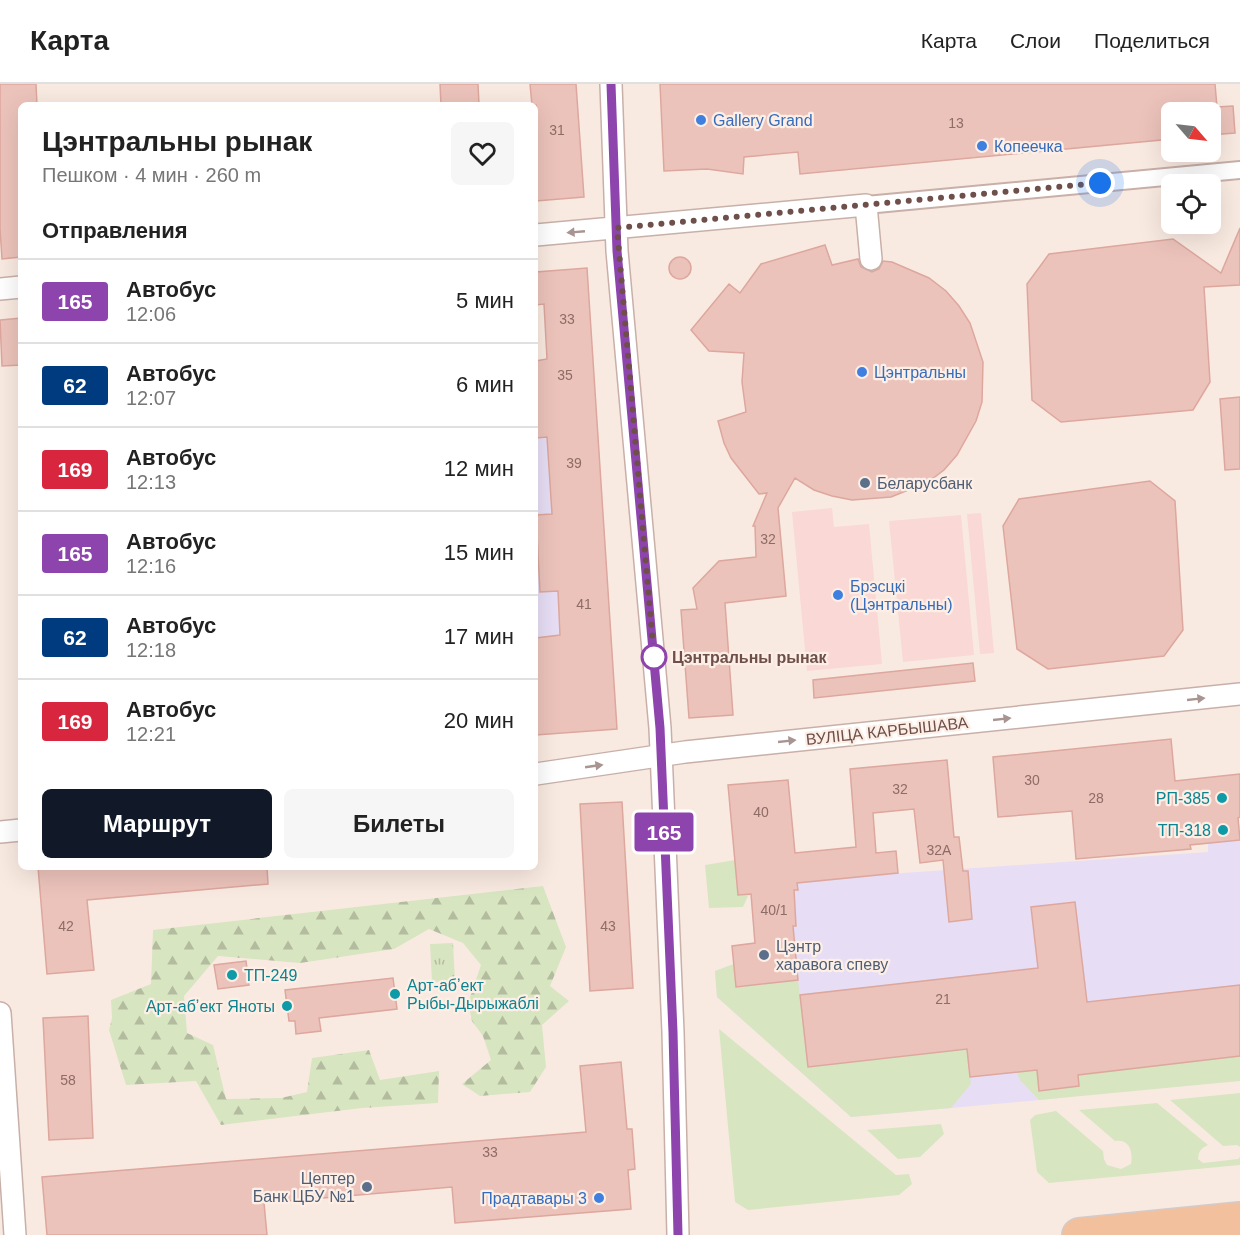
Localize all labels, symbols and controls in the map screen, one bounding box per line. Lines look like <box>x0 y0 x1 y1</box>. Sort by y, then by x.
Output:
text: Карта <box>30 25 109 56</box>
text: Карта <box>921 29 977 52</box>
text: Слои <box>1010 29 1061 52</box>
text: Поделиться <box>1094 29 1210 52</box>
north arrow <box>1161 102 1221 162</box>
map controls <box>1161 102 1221 234</box>
place label: Gallery Grand <box>713 112 813 129</box>
marker: Gallery Grand <box>694 113 708 127</box>
house number: 13 <box>948 115 964 131</box>
button: heart <box>451 122 514 185</box>
house number: 31 <box>549 122 565 138</box>
text: Цэнтральны рынак <box>42 126 312 157</box>
place label: Копеечка <box>994 138 1063 155</box>
marker: Копеечка <box>975 139 989 153</box>
text: Пешком · 4 мин · 260 m <box>42 164 261 186</box>
your location <box>1085 168 1115 198</box>
button: locate <box>1161 174 1221 234</box>
text: Отправления <box>42 218 188 243</box>
one-way arrow <box>567 227 586 237</box>
text: Автобус <box>126 277 216 302</box>
text: 5 мин <box>456 288 514 313</box>
text: 165 <box>57 290 93 313</box>
text: 12:06 <box>126 303 176 325</box>
house number: 33 <box>559 311 575 327</box>
text: Автобус <box>126 361 216 386</box>
place label: Цэнтральны <box>874 364 966 381</box>
marker: Цэнтральны <box>855 365 869 379</box>
house number: 35 <box>557 367 573 383</box>
text: 6 мин <box>456 372 514 397</box>
text: 62 <box>63 374 87 397</box>
text: 12:07 <box>126 387 176 409</box>
text: Автобус <box>126 445 216 470</box>
house number: 39 <box>566 455 582 471</box>
text: 12 мин <box>444 456 514 481</box>
text: 169 <box>57 458 93 481</box>
text: 12:13 <box>126 471 176 493</box>
place label: Беларусбанк <box>877 475 973 492</box>
marker: Беларусбанк <box>858 476 872 490</box>
text: Автобус <box>126 529 216 554</box>
house number: 32 <box>760 531 776 547</box>
text: 15 мин <box>444 540 514 565</box>
text: 165 <box>57 542 93 565</box>
text: 12:16 <box>126 555 176 577</box>
place label: Брэсцкі (Цэнтральны) <box>850 578 953 613</box>
marker: Брэсцкі (Цэнтральны) <box>831 588 845 602</box>
house number: 41 <box>576 596 592 612</box>
text: Автобус <box>126 613 216 638</box>
text: 17 мин <box>444 624 514 649</box>
text: 62 <box>63 626 87 649</box>
text: 12:18 <box>126 639 176 661</box>
marker: Цэнтральны рынак <box>641 644 667 670</box>
place label: Цэнтральны рынак <box>672 649 827 666</box>
one-way arrow <box>1186 694 1205 704</box>
text: Автобус <box>126 697 216 722</box>
text: 20 мин <box>444 708 514 733</box>
text: 169 <box>57 710 93 733</box>
street label: ВУЛІЦА КАРБЫШАВА <box>805 714 969 748</box>
one-way arrow <box>992 714 1011 724</box>
text: 12:21 <box>126 723 176 745</box>
one-way arrow <box>777 736 796 746</box>
one-way arrow <box>584 762 603 771</box>
house number: 30 <box>1024 772 1040 788</box>
house number: 32 <box>892 781 908 797</box>
button: Маршрут <box>42 789 272 858</box>
button: Билеты <box>284 789 514 858</box>
house number: 28 <box>1088 790 1104 806</box>
place label: РП-385 <box>1156 790 1210 807</box>
marker: РП-385 <box>1215 791 1229 805</box>
house number: 40 <box>753 804 769 820</box>
line badge: 165 <box>630 812 698 852</box>
text: 165 <box>646 821 682 844</box>
place label: ТП-318 <box>1158 822 1211 839</box>
marker: ТП-318 <box>1216 823 1230 837</box>
house number: 32А <box>927 842 952 858</box>
house number: 40/1 <box>760 902 788 918</box>
house number: 42 <box>58 918 74 934</box>
house number: 43 <box>600 918 616 934</box>
place label: Цэнтр харавога спеву <box>776 938 888 973</box>
marker: Цэнтр харавога спеву <box>757 948 771 962</box>
place label: ТП-249 <box>244 967 297 984</box>
marker: ТП-249 <box>225 968 239 982</box>
place label: Арт-абʼект Рыбы-Дырыжаблі <box>407 977 539 1012</box>
marker: Арт-абʼект Рыбы-Дырыжаблі <box>388 987 402 1001</box>
house number: 21 <box>935 991 951 1007</box>
place label: Арт-абʼект Яноты <box>146 998 275 1015</box>
marker: Арт-абʼект Яноты <box>280 999 294 1013</box>
house number: 58 <box>60 1072 76 1088</box>
house number: 33 <box>482 1144 498 1160</box>
place label: Цептер Банк ЦБУ №1 <box>253 1170 355 1205</box>
marker: Цептер Банк ЦБУ №1 <box>360 1180 374 1194</box>
place label: Прадтавары 3 <box>481 1190 587 1207</box>
marker: Прадтавары 3 <box>592 1191 606 1205</box>

